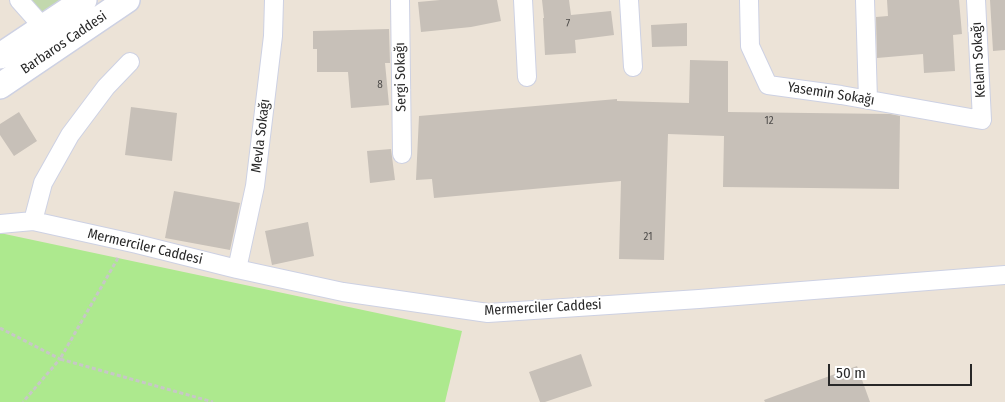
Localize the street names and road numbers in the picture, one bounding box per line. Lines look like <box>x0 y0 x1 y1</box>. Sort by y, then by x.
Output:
street label: Barbaros Caddesi <box>18 8 110 78</box>
street label: Kelam Sokağı <box>969 22 989 98</box>
street label: Sergi Sokağı <box>392 42 410 112</box>
street label: Yasemin Sokağı <box>786 79 876 109</box>
street label: Mevla Sokağı <box>248 98 274 174</box>
street label: Mermerciler Caddesi <box>86 226 204 268</box>
street label: Mermerciler Caddesi <box>484 297 602 319</box>

